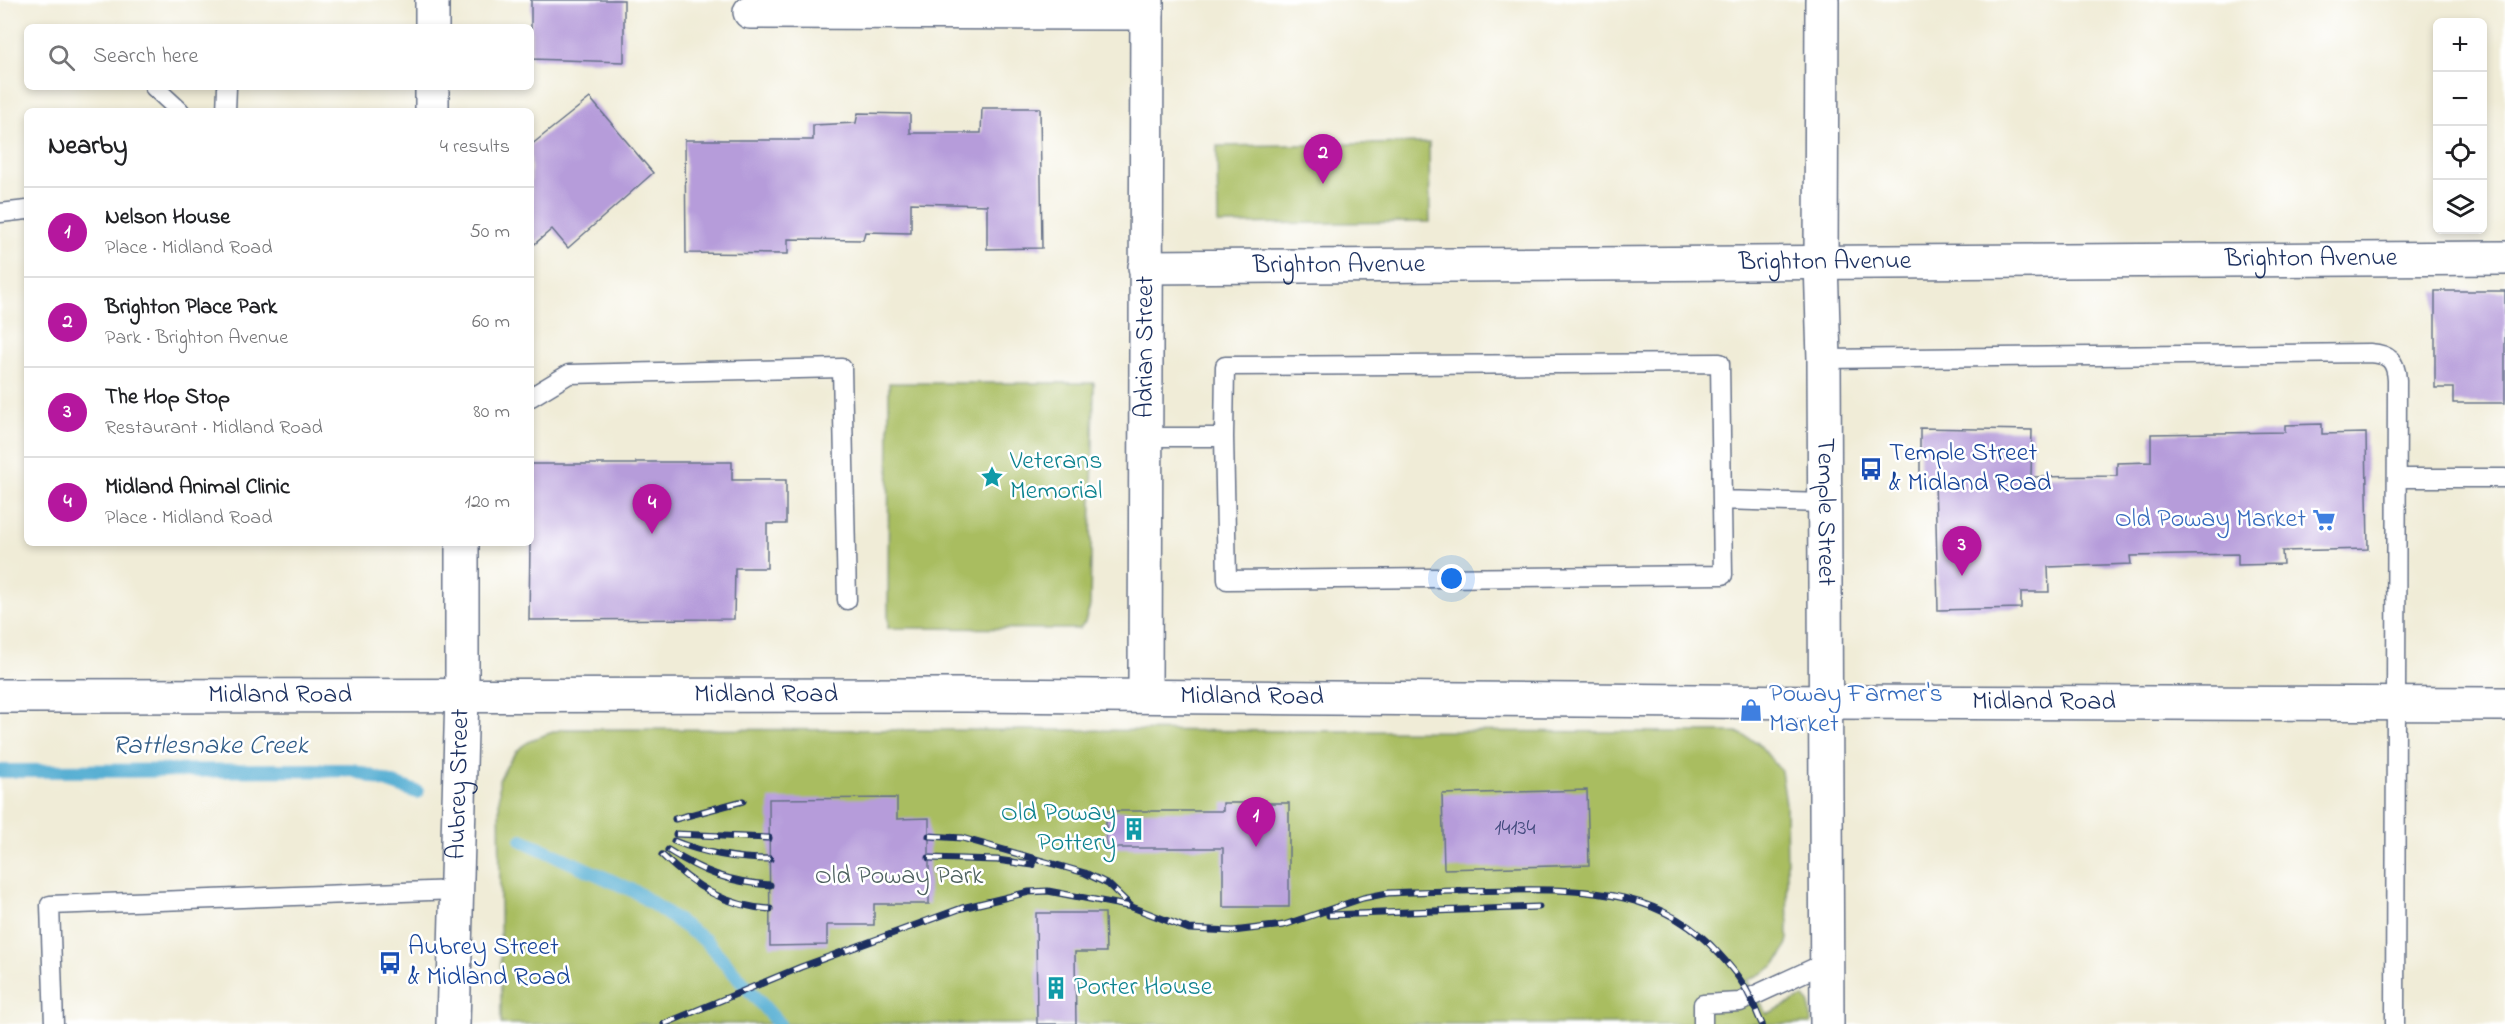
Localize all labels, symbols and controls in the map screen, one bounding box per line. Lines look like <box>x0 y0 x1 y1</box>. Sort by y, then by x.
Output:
map controls <box>2433 18 2487 234</box>
button: + <box>2433 18 2487 72</box>
search box <box>24 24 534 90</box>
icon: search <box>45 41 78 74</box>
text: Search here <box>93 41 198 73</box>
button: − <box>2433 72 2487 126</box>
button: locate <box>2433 126 2487 180</box>
text: Nearby <box>48 128 127 166</box>
text: 4 results <box>440 133 510 162</box>
pin: 2 <box>1304 134 1342 184</box>
button: layers <box>2433 180 2487 234</box>
text: Nelson House <box>105 202 230 234</box>
text: 1 <box>64 218 71 247</box>
text: 50 m <box>469 218 510 247</box>
text: Place · Midland Road <box>105 234 272 263</box>
street label: Brighton Avenue <box>2224 240 2398 279</box>
street label: Brighton Avenue <box>1738 243 1912 282</box>
street label: Brighton Avenue <box>1252 246 1426 285</box>
street label: Adrian Street <box>1127 276 1165 418</box>
text: Brighton Place Park <box>105 292 277 324</box>
text: 2 <box>63 308 72 337</box>
text: 60 m <box>472 308 510 337</box>
text: Park · Brighton Avenue <box>105 324 288 353</box>
text: The Hop Stop <box>105 382 230 414</box>
text: 3 <box>63 398 72 427</box>
text: 80 m <box>473 398 510 427</box>
text: Restaurant · Midland Road <box>105 414 323 443</box>
place label: Temple Street & Midland Road <box>1889 435 2052 503</box>
street label: Temple Street <box>1805 438 1844 586</box>
place label: Veterans Memorial <box>1009 443 1102 511</box>
bus stop icon: Temple Street & Midland Road <box>1858 456 1884 482</box>
place icon: Veterans Memorial <box>979 464 1005 490</box>
text: Midland Animal Clinic <box>105 472 290 504</box>
pin: 4 <box>632 484 672 534</box>
text: 4 <box>63 488 72 517</box>
text: 120 m <box>465 488 510 517</box>
place label: Old Poway Market <box>2115 501 2306 539</box>
text: Place · Midland Road <box>105 504 272 533</box>
supermarket icon: Old Poway Market <box>2311 507 2337 533</box>
pin: 3 <box>1942 526 1982 576</box>
your location <box>1437 564 1466 593</box>
street label: Midland Road <box>694 676 838 714</box>
place label: Poway Farmer's Market <box>1769 676 1943 744</box>
street label: Midland Road <box>208 677 352 715</box>
street label: Midland Road <box>1180 678 1325 717</box>
street label: Midland Road <box>1972 683 2116 722</box>
shop icon: Poway Farmer's Market <box>1738 697 1764 723</box>
street label: Aubrey Street <box>438 708 481 860</box>
water label: Rattlesnake Creek <box>112 727 309 766</box>
place label: Old Poway Pottery <box>1001 795 1116 863</box>
pin: 1 <box>1236 798 1276 847</box>
house number: 14134 <box>1494 813 1536 845</box>
building icon: Old Poway Pottery <box>1121 816 1147 842</box>
park label: Old Poway Park <box>815 858 984 896</box>
place label: Aubrey Street & Midland Road <box>408 929 571 997</box>
bus stop icon: Aubrey Street & Midland Road <box>377 950 403 976</box>
place label: Porter House <box>1074 969 1213 1007</box>
building icon: Porter House <box>1043 975 1069 1001</box>

